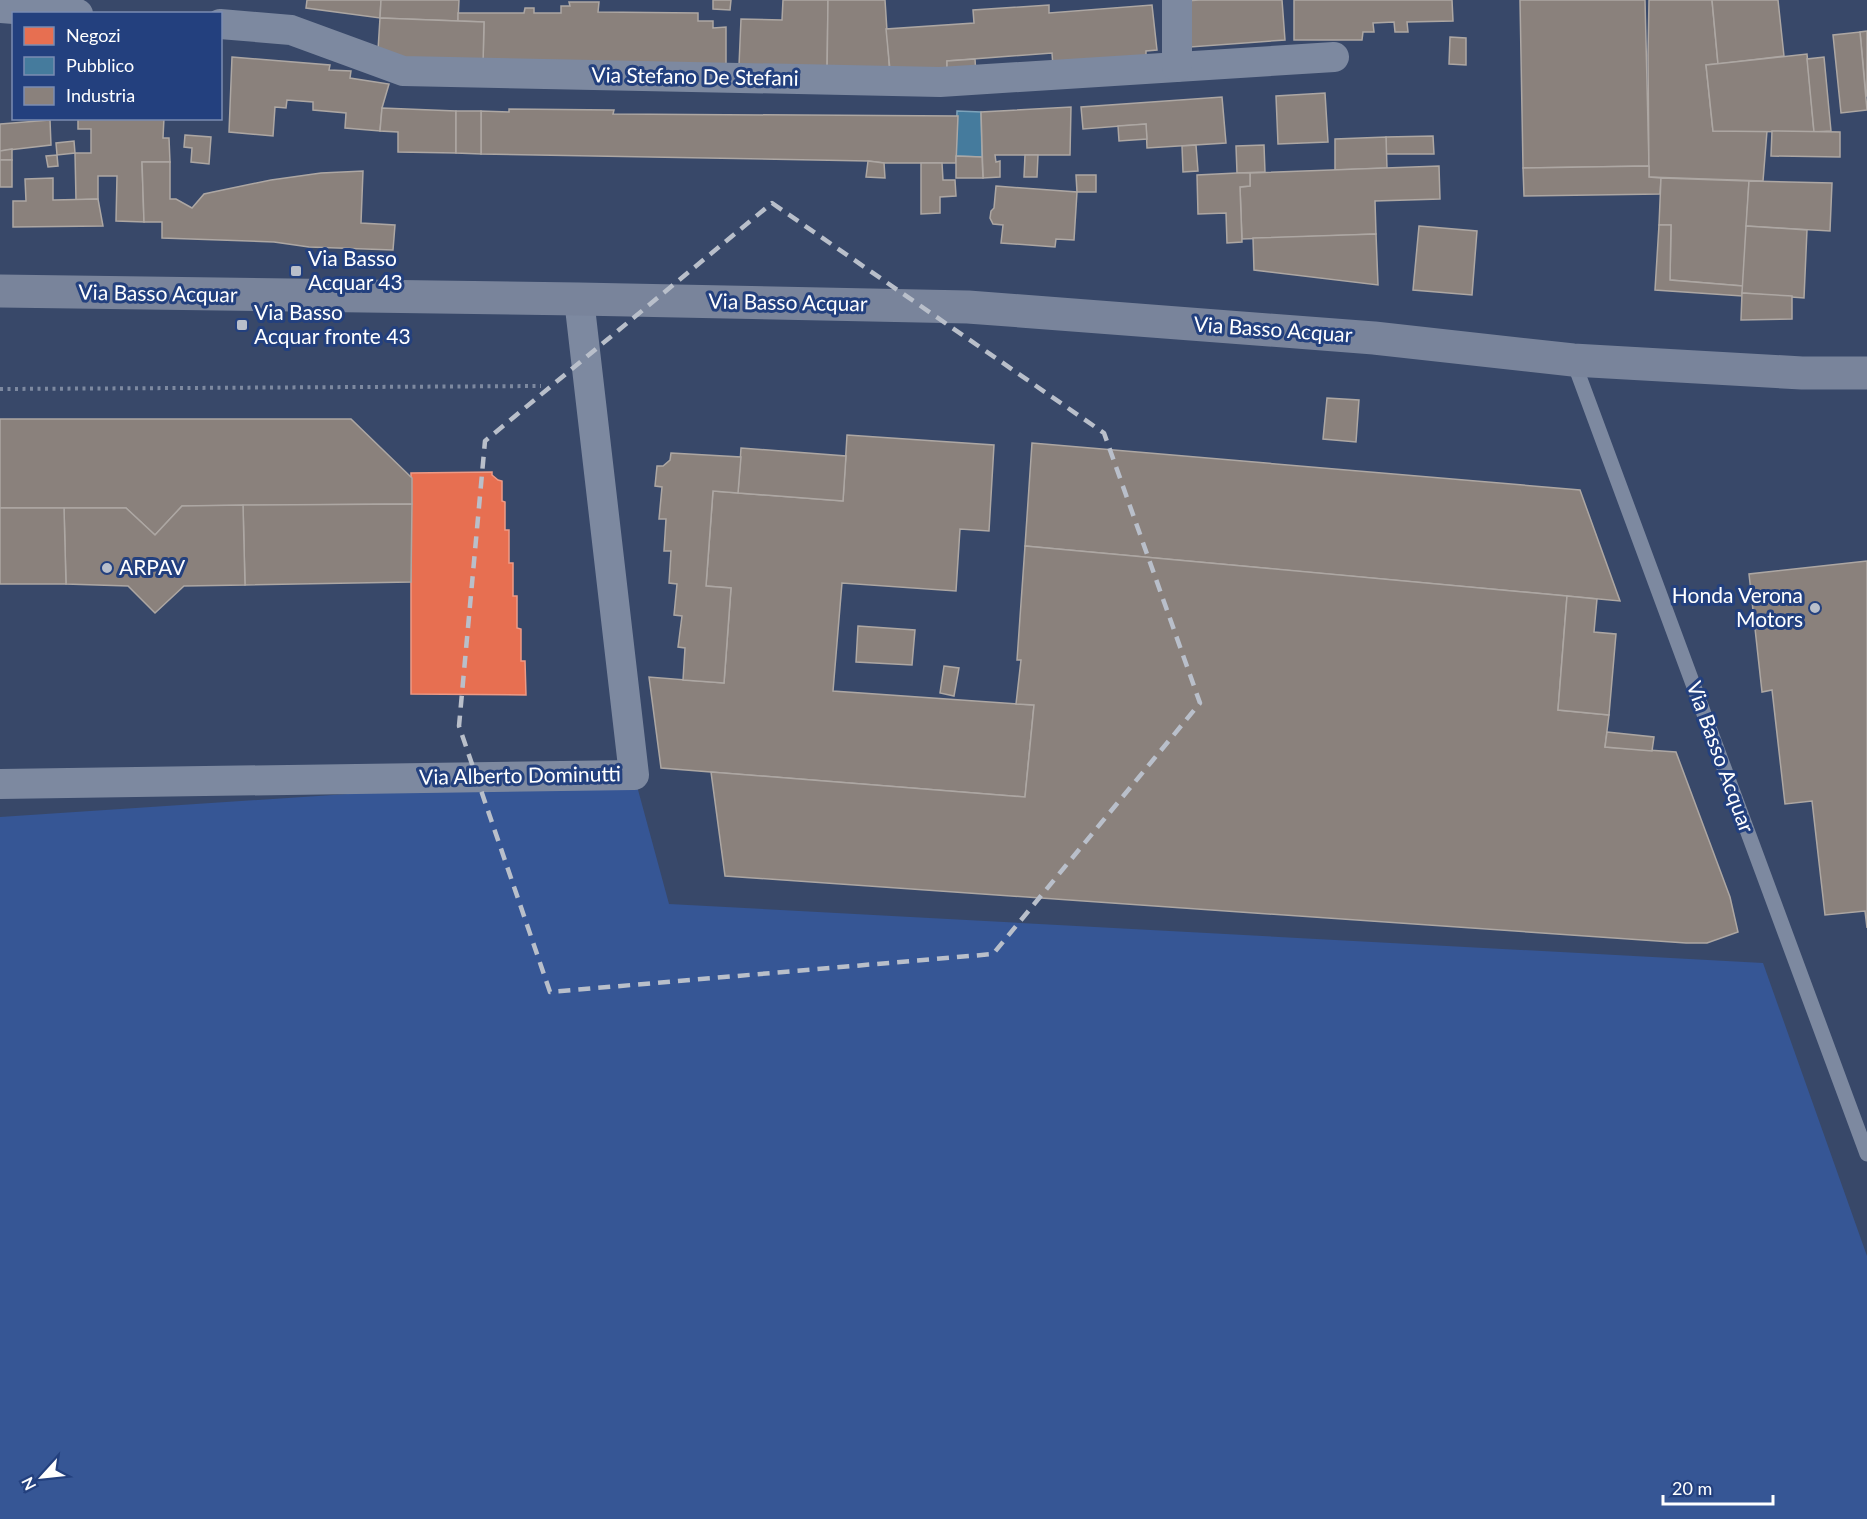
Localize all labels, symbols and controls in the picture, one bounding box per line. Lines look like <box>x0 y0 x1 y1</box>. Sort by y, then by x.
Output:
legend <box>12 12 222 120</box>
text: Negozi <box>66 24 121 46</box>
text: Pubblico <box>66 54 134 76</box>
street label: Via Stefano De Stefani <box>591 61 799 90</box>
text: Industria <box>66 84 135 106</box>
place label: Via Basso Acquar 43 <box>308 245 403 294</box>
marker: Via Basso Acquar 43 <box>289 264 303 278</box>
street label: Via Basso Acquar <box>78 279 238 306</box>
street label: Via Basso Acquar <box>708 288 868 315</box>
place label: Via Basso Acquar fronte 43 <box>254 299 411 348</box>
street label: Via Basso Acquar <box>1193 310 1354 347</box>
marker: Via Basso Acquar fronte 43 <box>235 318 249 332</box>
place label: ARPAV <box>119 554 186 579</box>
marker: ARPAV <box>100 561 114 575</box>
place label: Honda Verona Motors <box>1672 582 1803 631</box>
marker: Honda Verona Motors <box>1808 601 1822 615</box>
street label: Via Basso Acquar <box>1682 677 1760 836</box>
street label: Via Alberto Dominutti <box>419 760 621 789</box>
north arrow <box>12 1447 72 1507</box>
scale bar <box>1663 1468 1772 1506</box>
text: N <box>17 1474 39 1494</box>
text: 20 m <box>1672 1477 1712 1499</box>

